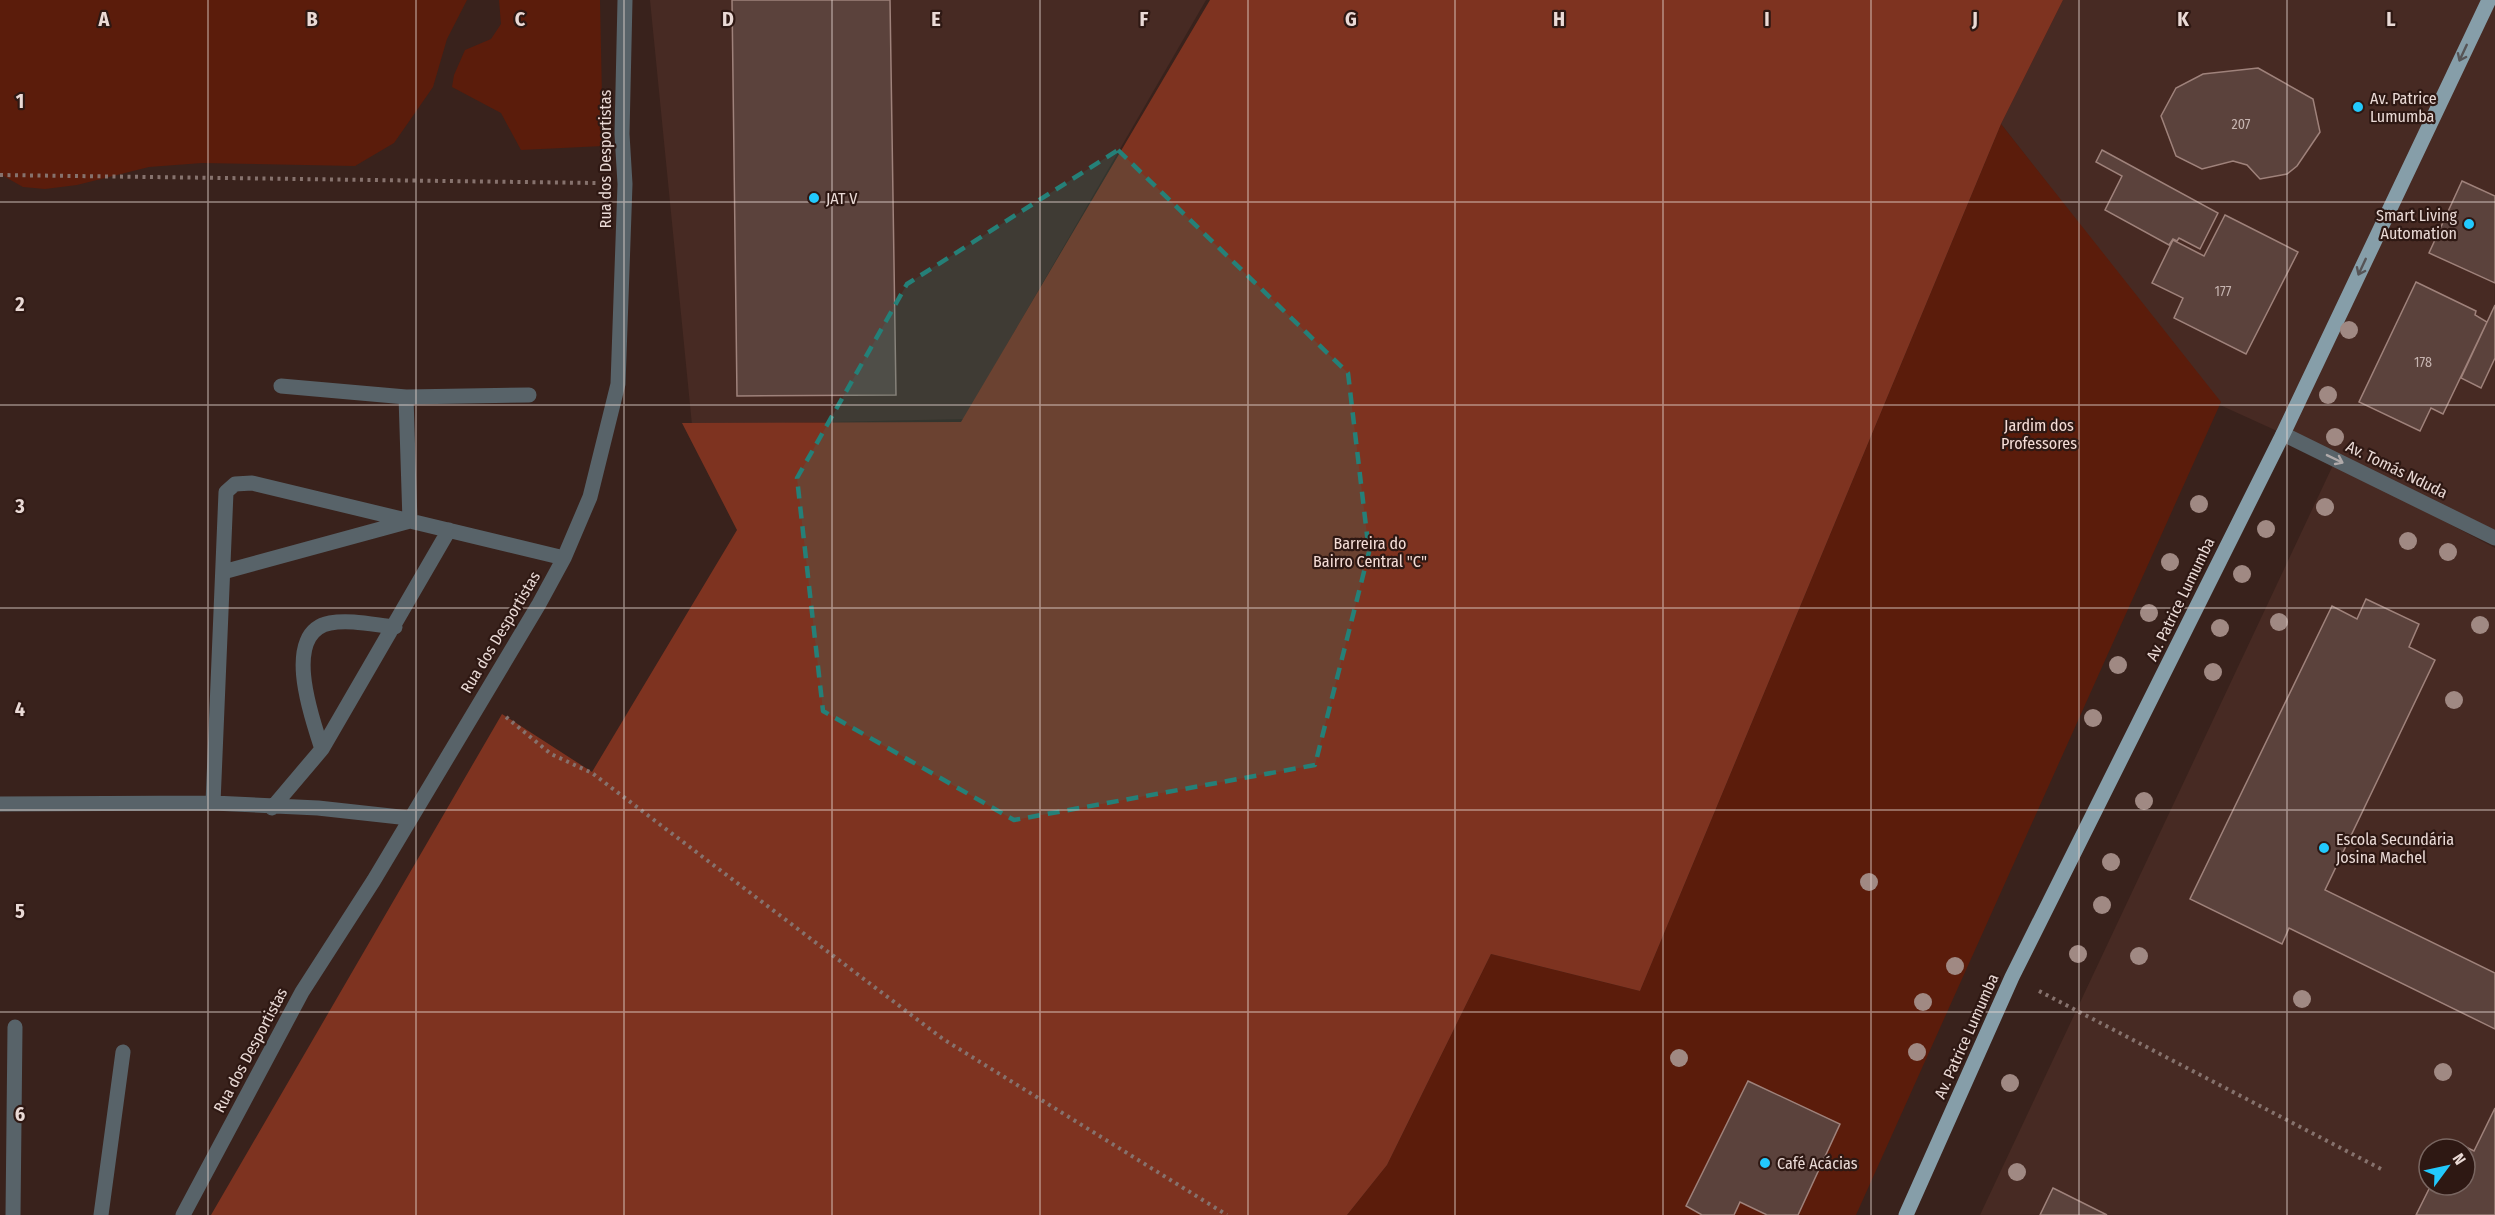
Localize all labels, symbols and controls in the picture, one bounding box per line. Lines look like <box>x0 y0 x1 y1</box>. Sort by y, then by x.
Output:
text: A <box>98 7 111 31</box>
text: B <box>306 7 318 31</box>
text: C <box>515 7 526 31</box>
text: D <box>722 7 734 31</box>
text: E <box>931 7 941 31</box>
text: F <box>1140 7 1149 31</box>
text: G <box>1345 7 1357 31</box>
text: H <box>1553 7 1565 31</box>
text: I <box>1764 7 1770 31</box>
text: J <box>1971 7 1978 31</box>
text: K <box>2177 7 2189 31</box>
text: L <box>2386 7 2396 31</box>
one-way arrow <box>2457 43 2469 61</box>
text: 1 <box>16 89 24 113</box>
place label: Av. Patrice Lumumba <box>2370 89 2437 126</box>
street label: Rua dos Desportistas <box>596 90 615 228</box>
marker: Av. Patrice Lumumba <box>2351 100 2365 114</box>
house number: 207 <box>2232 116 2251 133</box>
place label: JAT V <box>826 189 858 208</box>
marker: JAT V <box>807 191 821 205</box>
place label: Smart Living Automation <box>2376 206 2457 243</box>
marker: Smart Living Automation <box>2462 217 2476 231</box>
one-way arrow <box>2355 257 2367 275</box>
house number: 177 <box>2215 283 2232 300</box>
text: 2 <box>14 292 25 316</box>
house number: 178 <box>2414 354 2432 371</box>
park label: Jardim dos Professores <box>2001 416 2077 453</box>
street label: Av. Tomás Nduda <box>2343 437 2451 502</box>
one-way arrow <box>2326 454 2344 466</box>
text: 3 <box>14 494 25 518</box>
park label: Barreira do Bairro Central "C" <box>1313 534 1427 571</box>
street label: Av. Patrice Lumumba <box>2142 534 2219 664</box>
street label: Rua dos Desportistas <box>457 568 544 697</box>
text: 4 <box>15 697 25 721</box>
place label: Escola Secundária Josina Machel <box>2336 830 2454 867</box>
marker: Escola Secundária Josina Machel <box>2317 841 2331 855</box>
text: 5 <box>15 899 25 923</box>
street label: Av. Patrice Lumumba <box>1930 971 2003 1102</box>
street label: Rua dos Desportistas <box>210 984 291 1116</box>
text: 6 <box>15 1102 25 1126</box>
north arrow <box>2417 1137 2477 1197</box>
text: N <box>2449 1150 2470 1168</box>
place label: Café Acácias <box>1777 1154 1858 1173</box>
marker: Café Acácias <box>1758 1156 1772 1170</box>

